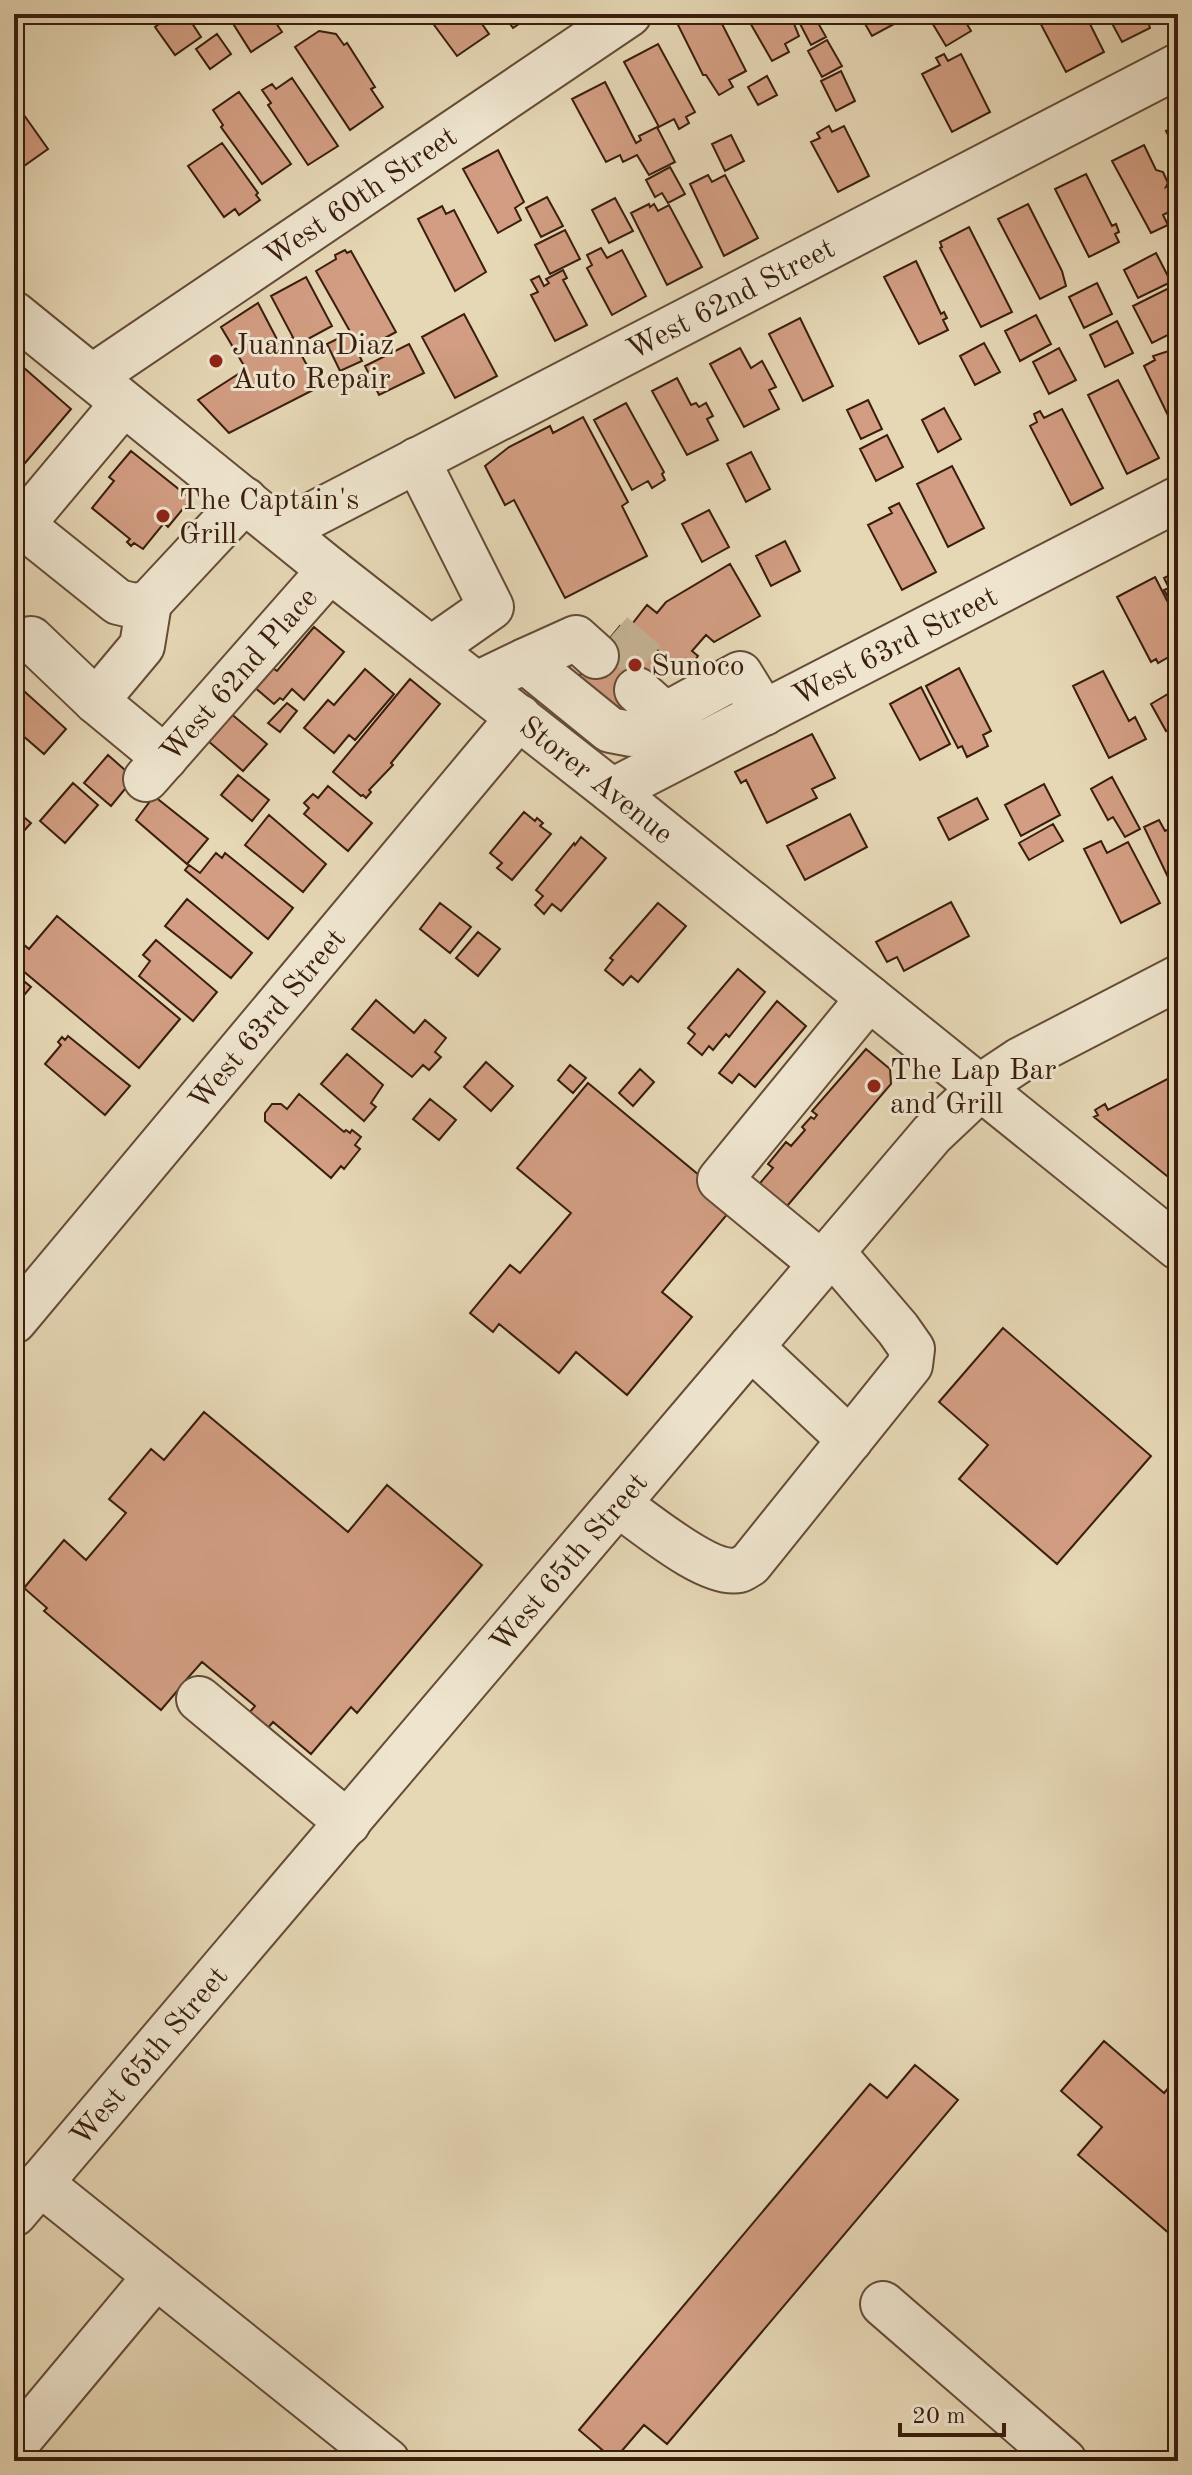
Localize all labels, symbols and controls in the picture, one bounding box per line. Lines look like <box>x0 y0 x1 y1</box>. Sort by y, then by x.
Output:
street label: West 60th Street <box>260 122 463 273</box>
street label: West 62nd Street <box>623 234 840 366</box>
place label: Juanna Diaz Auto Repair <box>232 331 394 395</box>
marker: Juanna Diaz Auto Repair <box>207 352 225 370</box>
place label: The Captain's Grill <box>179 486 359 550</box>
marker: The Captain's Grill <box>154 507 172 525</box>
street label: West 63rd Street <box>788 582 1003 712</box>
street label: West 62nd Place <box>156 583 324 768</box>
place label: Sunoco <box>651 652 745 682</box>
marker: Sunoco <box>626 656 644 674</box>
street label: Storer Avenue <box>513 712 678 851</box>
street label: West 63rd Street <box>184 924 352 1116</box>
place label: The Lap Bar and Grill <box>890 1056 1057 1120</box>
marker: The Lap Bar and Grill <box>865 1077 883 1095</box>
street label: West 65th Street <box>486 1468 654 1658</box>
street label: West 65th Street <box>66 1962 234 2152</box>
scale bar <box>900 2387 1004 2437</box>
text: 20 m <box>912 2405 966 2429</box>

